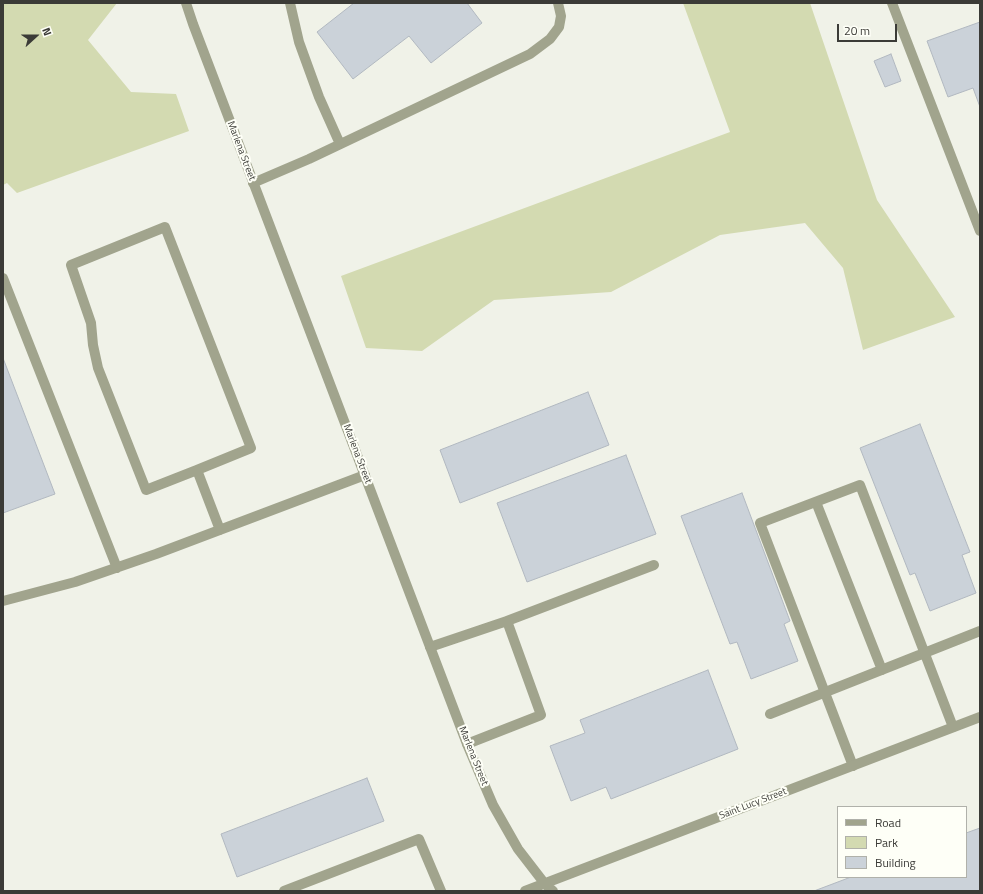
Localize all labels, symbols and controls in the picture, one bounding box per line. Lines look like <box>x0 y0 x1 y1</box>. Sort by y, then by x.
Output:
north arrow <box>16 16 56 56</box>
scale bar <box>839 16 899 42</box>
text: 20 m <box>844 21 870 40</box>
text: N <box>38 25 56 38</box>
street label: Marlena Street <box>224 120 258 182</box>
street label: Marlena Street <box>340 423 374 485</box>
street label: Marlena Street <box>456 725 490 787</box>
street label: Saint Lucy Street <box>718 786 788 822</box>
legend <box>837 806 967 878</box>
text: Road <box>875 813 901 832</box>
text: Park <box>875 833 898 852</box>
text: Building <box>875 853 916 872</box>

